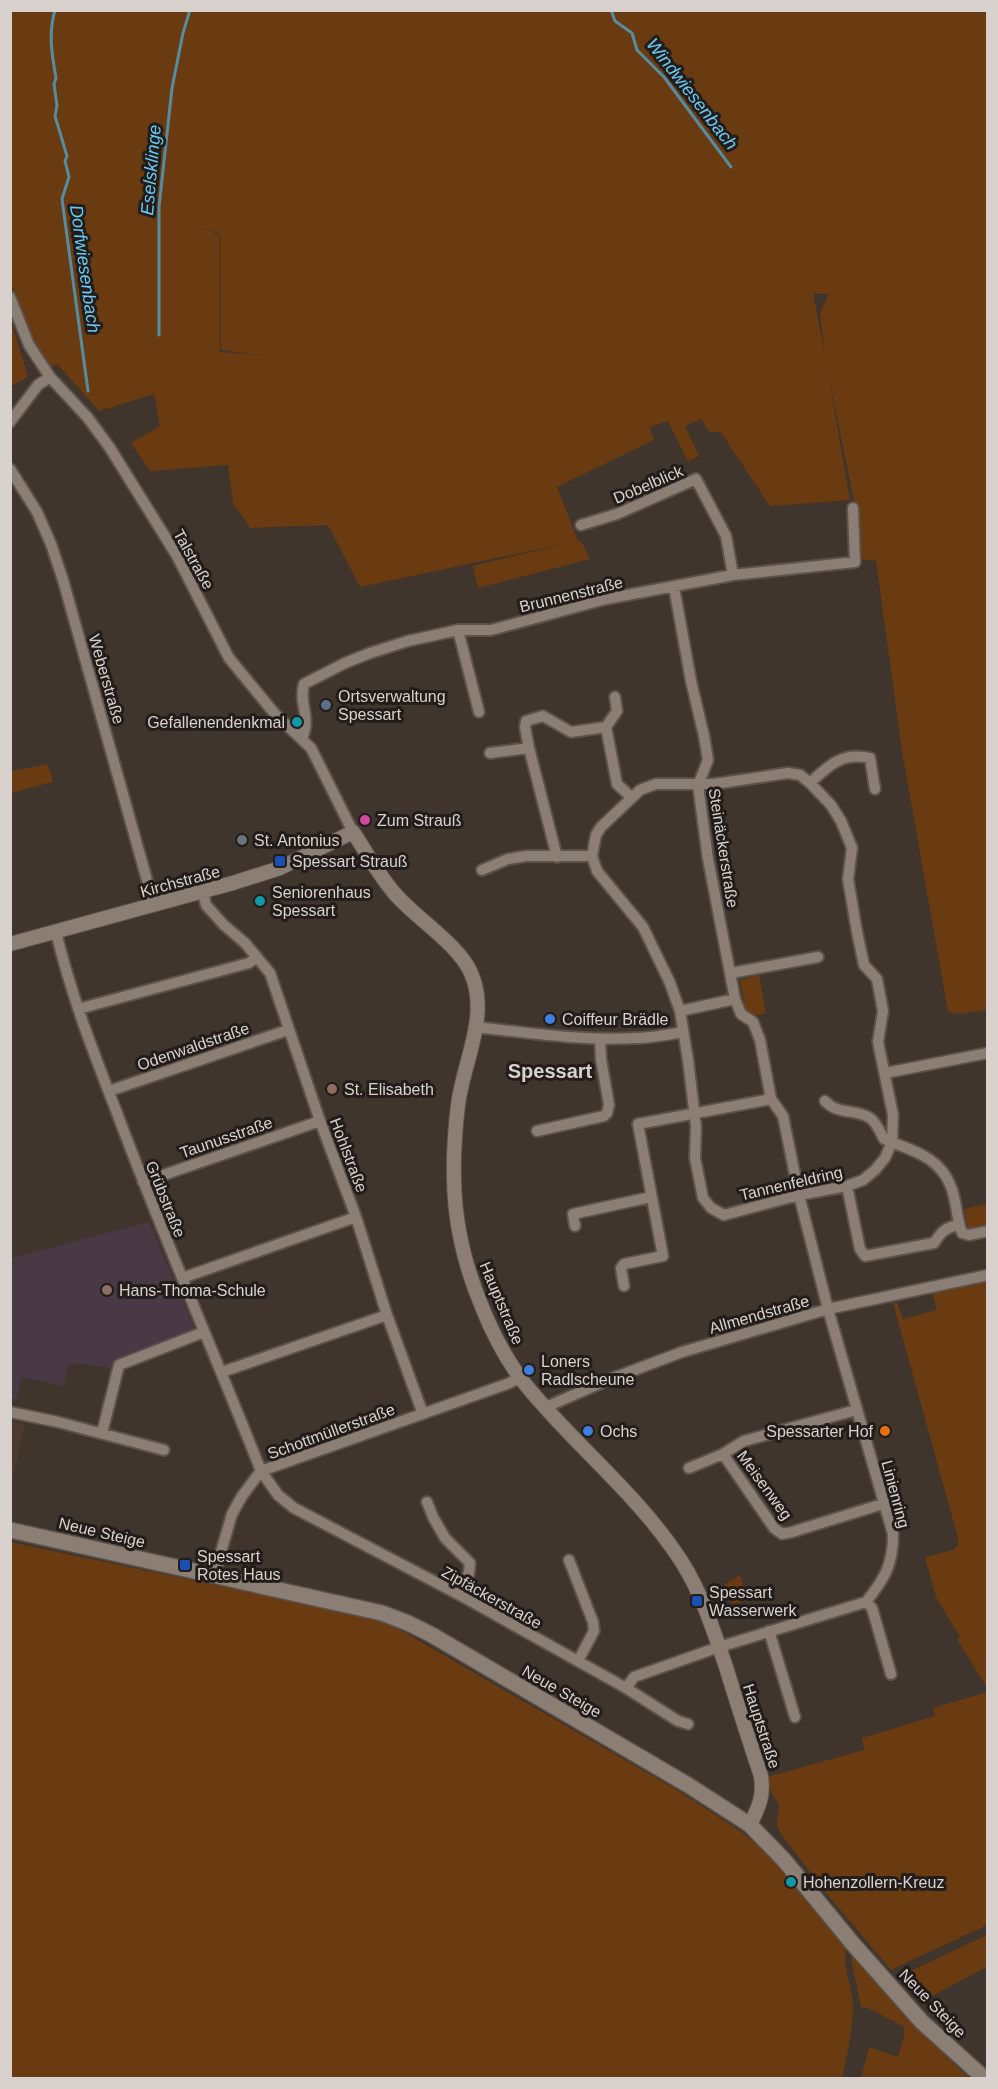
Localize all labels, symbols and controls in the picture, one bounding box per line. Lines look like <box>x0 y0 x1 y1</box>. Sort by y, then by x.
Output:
water label: Windwiesenbach <box>642 34 742 154</box>
water label: Eselsklinge <box>137 124 165 216</box>
water label: Dorfwiesenbach <box>66 204 104 334</box>
street label: Dobelblick <box>611 462 686 507</box>
street label: Talstraße <box>170 526 217 592</box>
street label: Brunnenstraße <box>518 573 625 616</box>
street label: Weberstraße <box>86 632 127 726</box>
place label: Ortsverwaltung Spessart <box>338 688 446 723</box>
marker: Ortsverwaltung Spessart <box>319 698 333 712</box>
place label: Gefallenendenkmal <box>147 714 285 731</box>
marker: Gefallenendenkmal <box>290 715 304 729</box>
street label: Steinäckerstraße <box>706 787 741 909</box>
place label: Zum Strauß <box>377 812 462 829</box>
marker: Zum Strauß <box>358 813 372 827</box>
place label: St. Antonius <box>254 832 339 849</box>
marker: St. Antonius <box>235 833 249 847</box>
place label: Spessart Strauß <box>292 853 408 870</box>
marker: Spessart Strauß <box>273 854 287 868</box>
street label: Kirchstraße <box>138 863 222 900</box>
place label: Seniorenhaus Spessart <box>272 884 371 919</box>
marker: Seniorenhaus Spessart <box>253 894 267 908</box>
place label: Coiffeur Brädle <box>562 1011 669 1028</box>
marker: Coiffeur Brädle <box>543 1012 557 1026</box>
street label: Odenwaldstraße <box>135 1019 252 1074</box>
district label: Spessart <box>508 1060 593 1082</box>
place label: St. Elisabeth <box>344 1081 434 1098</box>
marker: St. Elisabeth <box>325 1082 339 1096</box>
street label: Taunusstraße <box>178 1114 275 1161</box>
street label: Hohlstraße <box>327 1116 371 1195</box>
street label: Grübstraße <box>142 1158 189 1240</box>
street label: Tannenfeldring <box>738 1163 844 1204</box>
street label: Hauptstraße <box>477 1259 527 1347</box>
place label: Hans-Thoma-Schule <box>119 1282 266 1299</box>
marker: Hans-Thoma-Schule <box>100 1283 114 1297</box>
street label: Allmendstraße <box>707 1292 811 1337</box>
place label: Loners Radlscheune <box>541 1353 635 1388</box>
marker: Loners Radlscheune <box>522 1363 536 1377</box>
street label: Schottmüllerstraße <box>265 1400 397 1462</box>
place label: Ochs <box>600 1423 637 1440</box>
place label: Spessarter Hof <box>766 1423 874 1440</box>
marker: Ochs <box>581 1424 595 1438</box>
marker: Spessarter Hof <box>878 1424 892 1438</box>
street label: Meisenweg <box>734 1448 795 1523</box>
street label: Linienring <box>878 1458 913 1530</box>
street label: Neue Steige <box>57 1514 147 1551</box>
place label: Spessart Rotes Haus <box>197 1548 281 1583</box>
marker: Spessart Rotes Haus <box>178 1558 192 1572</box>
street label: Zipfäckerstraße <box>439 1563 545 1632</box>
place label: Spessart Wasserwerk <box>709 1584 797 1619</box>
marker: Spessart Wasserwerk <box>690 1594 704 1608</box>
street label: Neue Steige <box>519 1662 604 1721</box>
street label: Hauptstraße <box>740 1682 783 1771</box>
place label: Hohenzollern-Kreuz <box>803 1874 944 1891</box>
marker: Hohenzollern-Kreuz <box>784 1875 798 1889</box>
street label: Neue Steige <box>896 1966 969 2041</box>

